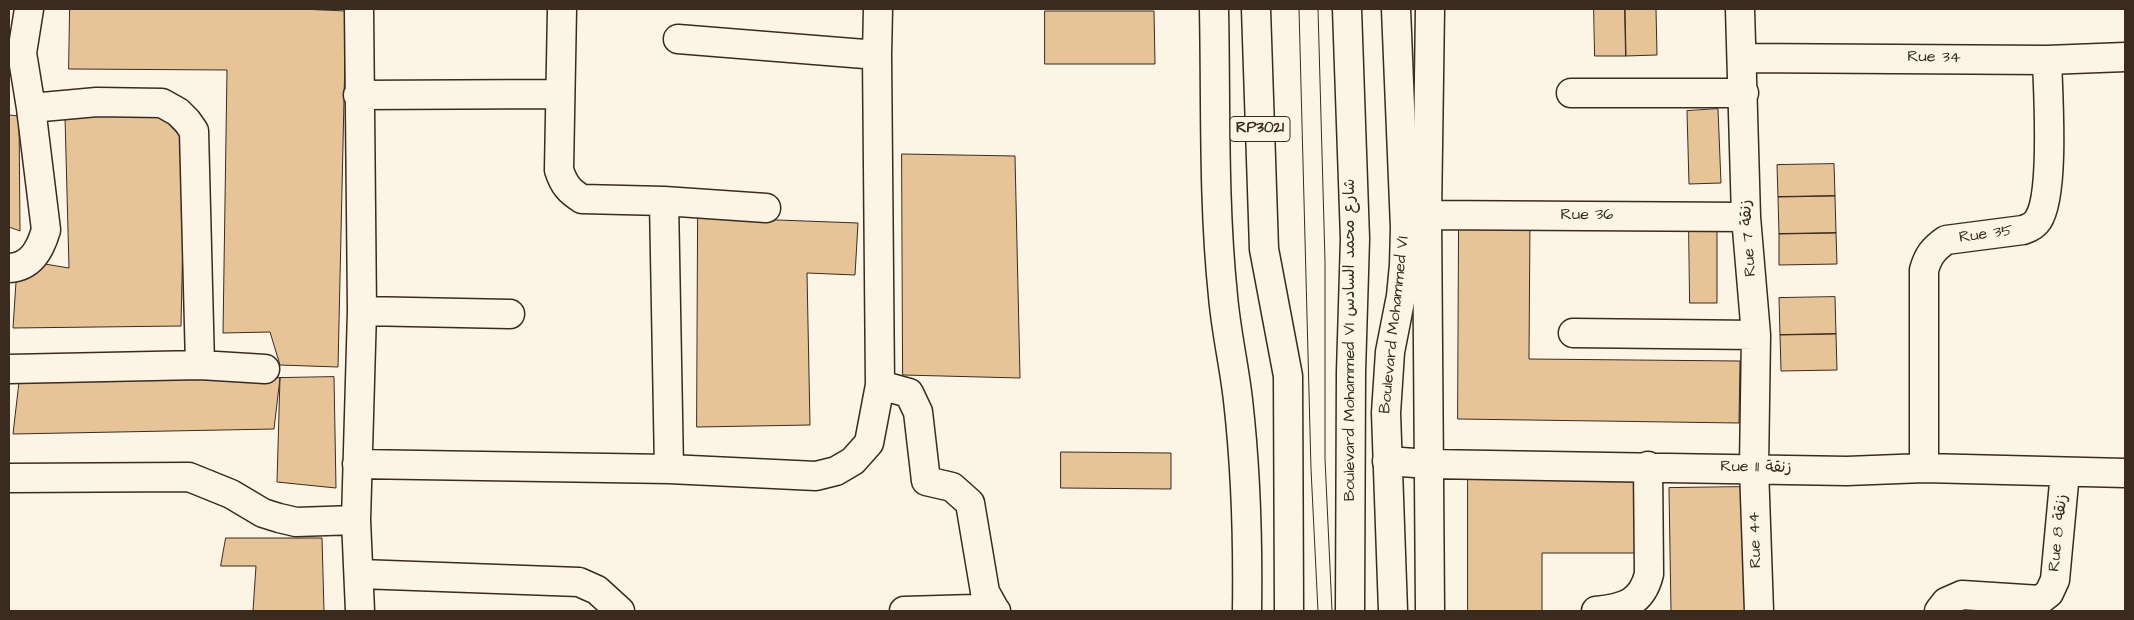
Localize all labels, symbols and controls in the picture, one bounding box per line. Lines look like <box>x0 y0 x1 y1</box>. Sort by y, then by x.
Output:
street label: Rue 34 <box>1907 48 1961 68</box>
road number: RP3021 <box>1230 116 1290 142</box>
street label: Boulevard Mohammed VI شارع محمد السادس <box>1341 179 1361 501</box>
street label: Rue 7 زنقة <box>1737 199 1761 277</box>
street label: Rue 36 <box>1561 206 1613 226</box>
street label: Rue 35 <box>1958 222 2014 248</box>
street label: Boulevard Mohammed VI <box>1376 235 1414 415</box>
street label: Rue 11 زنقة <box>1720 458 1792 478</box>
street label: Rue 8 زنقة <box>2045 493 2073 573</box>
street label: Rue 44 <box>1745 511 1767 569</box>

